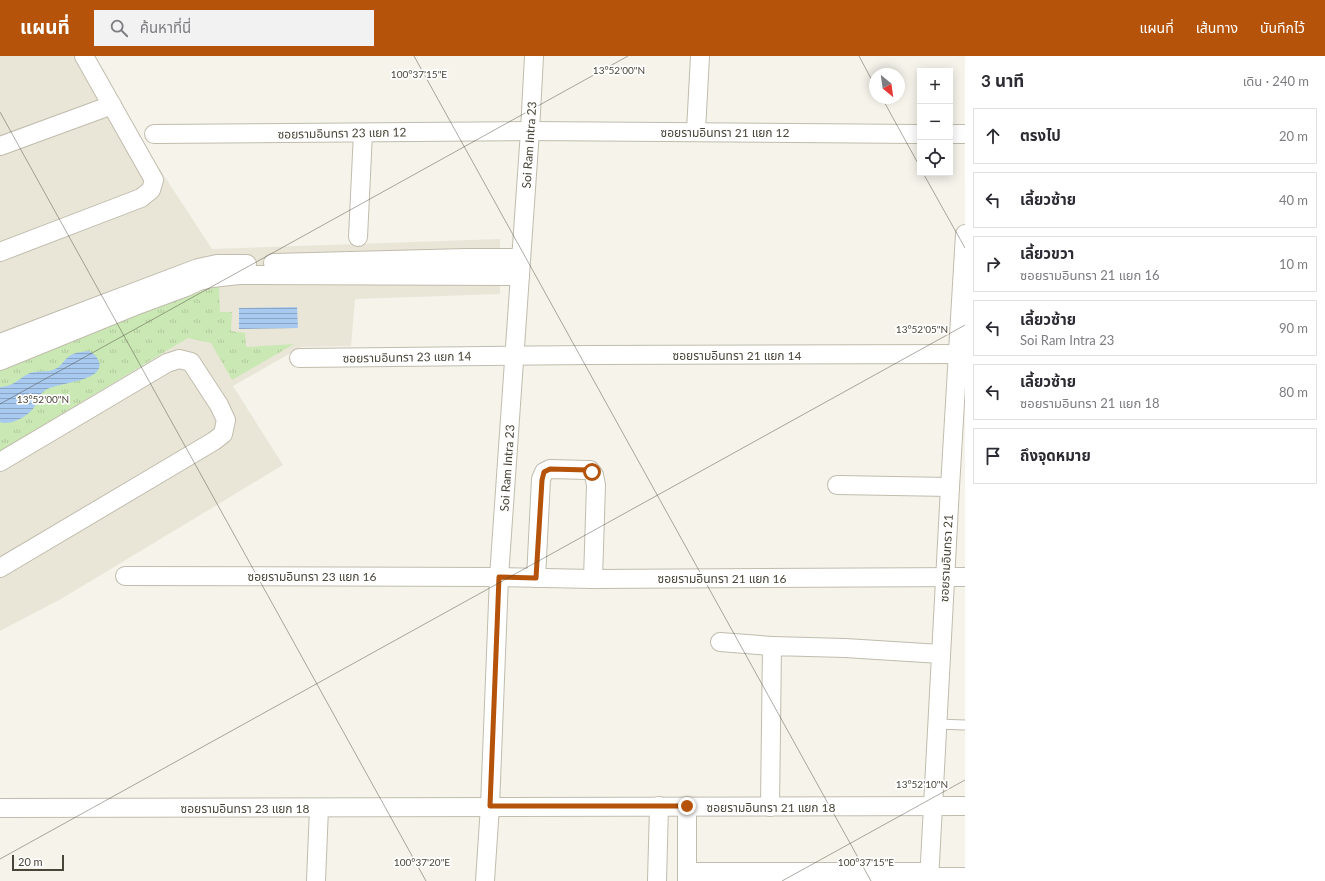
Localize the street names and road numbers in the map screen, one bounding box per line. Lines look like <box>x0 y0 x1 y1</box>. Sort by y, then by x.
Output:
street label: Soi Ram Intra 23 <box>518 101 540 189</box>
street label: ซอยรามอินทรา 23 แยก 12 <box>277 124 407 142</box>
street label: ซอยรามอินทรา 21 แยก 12 <box>661 125 789 140</box>
street label: ซอยรามอินทรา 23 แยก 14 <box>342 348 472 366</box>
street label: ซอยรามอินทรา 21 แยก 14 <box>673 348 801 363</box>
street label: Soi Ram Intra 23 <box>496 424 518 512</box>
street label: ซอยรามอินทรา 21 <box>936 514 956 602</box>
street label: ซอยรามอินทรา 23 แยก 16 <box>248 569 376 584</box>
street label: ซอยรามอินทรา 21 แยก 16 <box>658 571 786 586</box>
street label: ซอยรามอินทรา 21 แยก 18 <box>707 800 835 815</box>
street label: ซอยรามอินทรา 23 แยก 18 <box>181 801 309 816</box>

